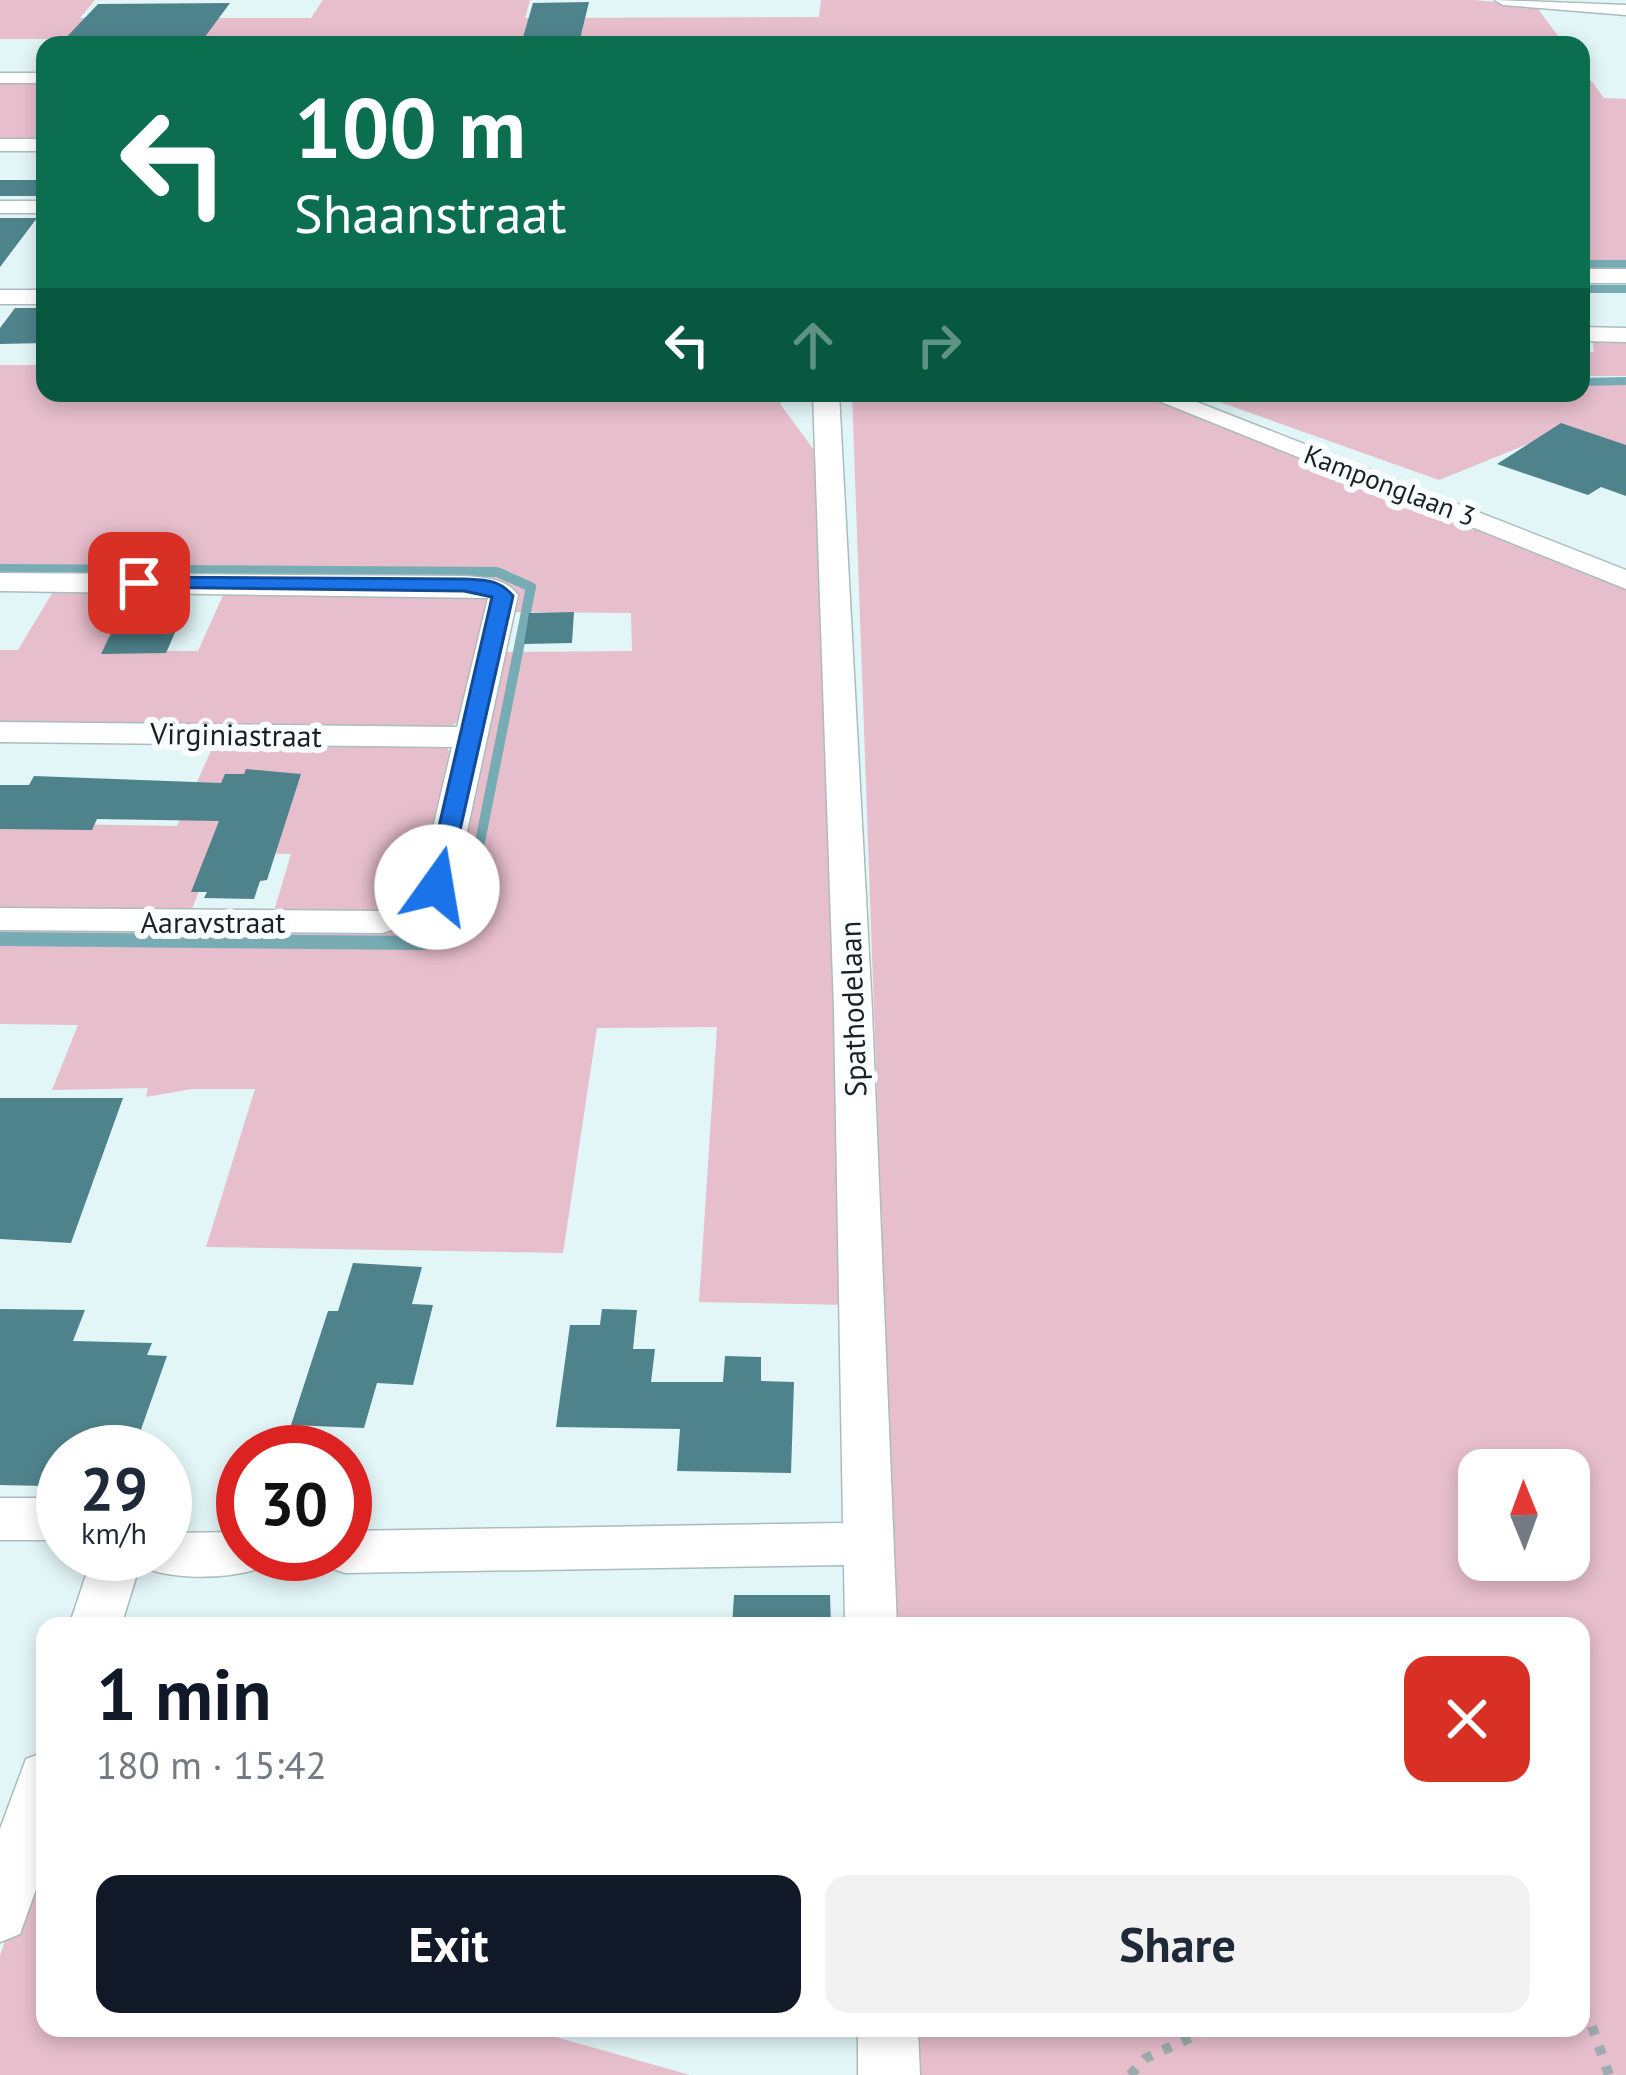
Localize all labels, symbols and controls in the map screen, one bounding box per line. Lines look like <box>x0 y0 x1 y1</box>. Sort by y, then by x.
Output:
text: 100 m <box>294 72 526 181</box>
icon: left <box>96 84 252 240</box>
text: Shaanstraat <box>294 178 567 248</box>
icon: left <box>654 312 720 378</box>
icon: ahead <box>780 312 846 378</box>
icon: right <box>906 312 972 378</box>
street label: Kamponglaan 3 <box>1300 437 1480 533</box>
pin <box>88 532 190 634</box>
icon: arrive <box>106 550 172 616</box>
street label: Virginiastraat <box>149 713 322 755</box>
position arrow <box>374 824 500 950</box>
street label: Aaravstraat <box>141 902 285 941</box>
street label: Spathodelaan <box>829 920 875 1098</box>
speed limit sign: 30 <box>216 1425 372 1581</box>
text: 29 <box>80 1449 148 1527</box>
north arrow <box>1458 1449 1590 1581</box>
map controls <box>1458 1449 1590 1581</box>
text: km/h <box>81 1513 147 1552</box>
text: 1 min <box>96 1647 272 1740</box>
button: close <box>1404 1656 1530 1782</box>
text: 180 m · 15:42 <box>96 1739 327 1790</box>
button: Exit <box>96 1875 801 2013</box>
button: Share <box>825 1875 1530 2013</box>

